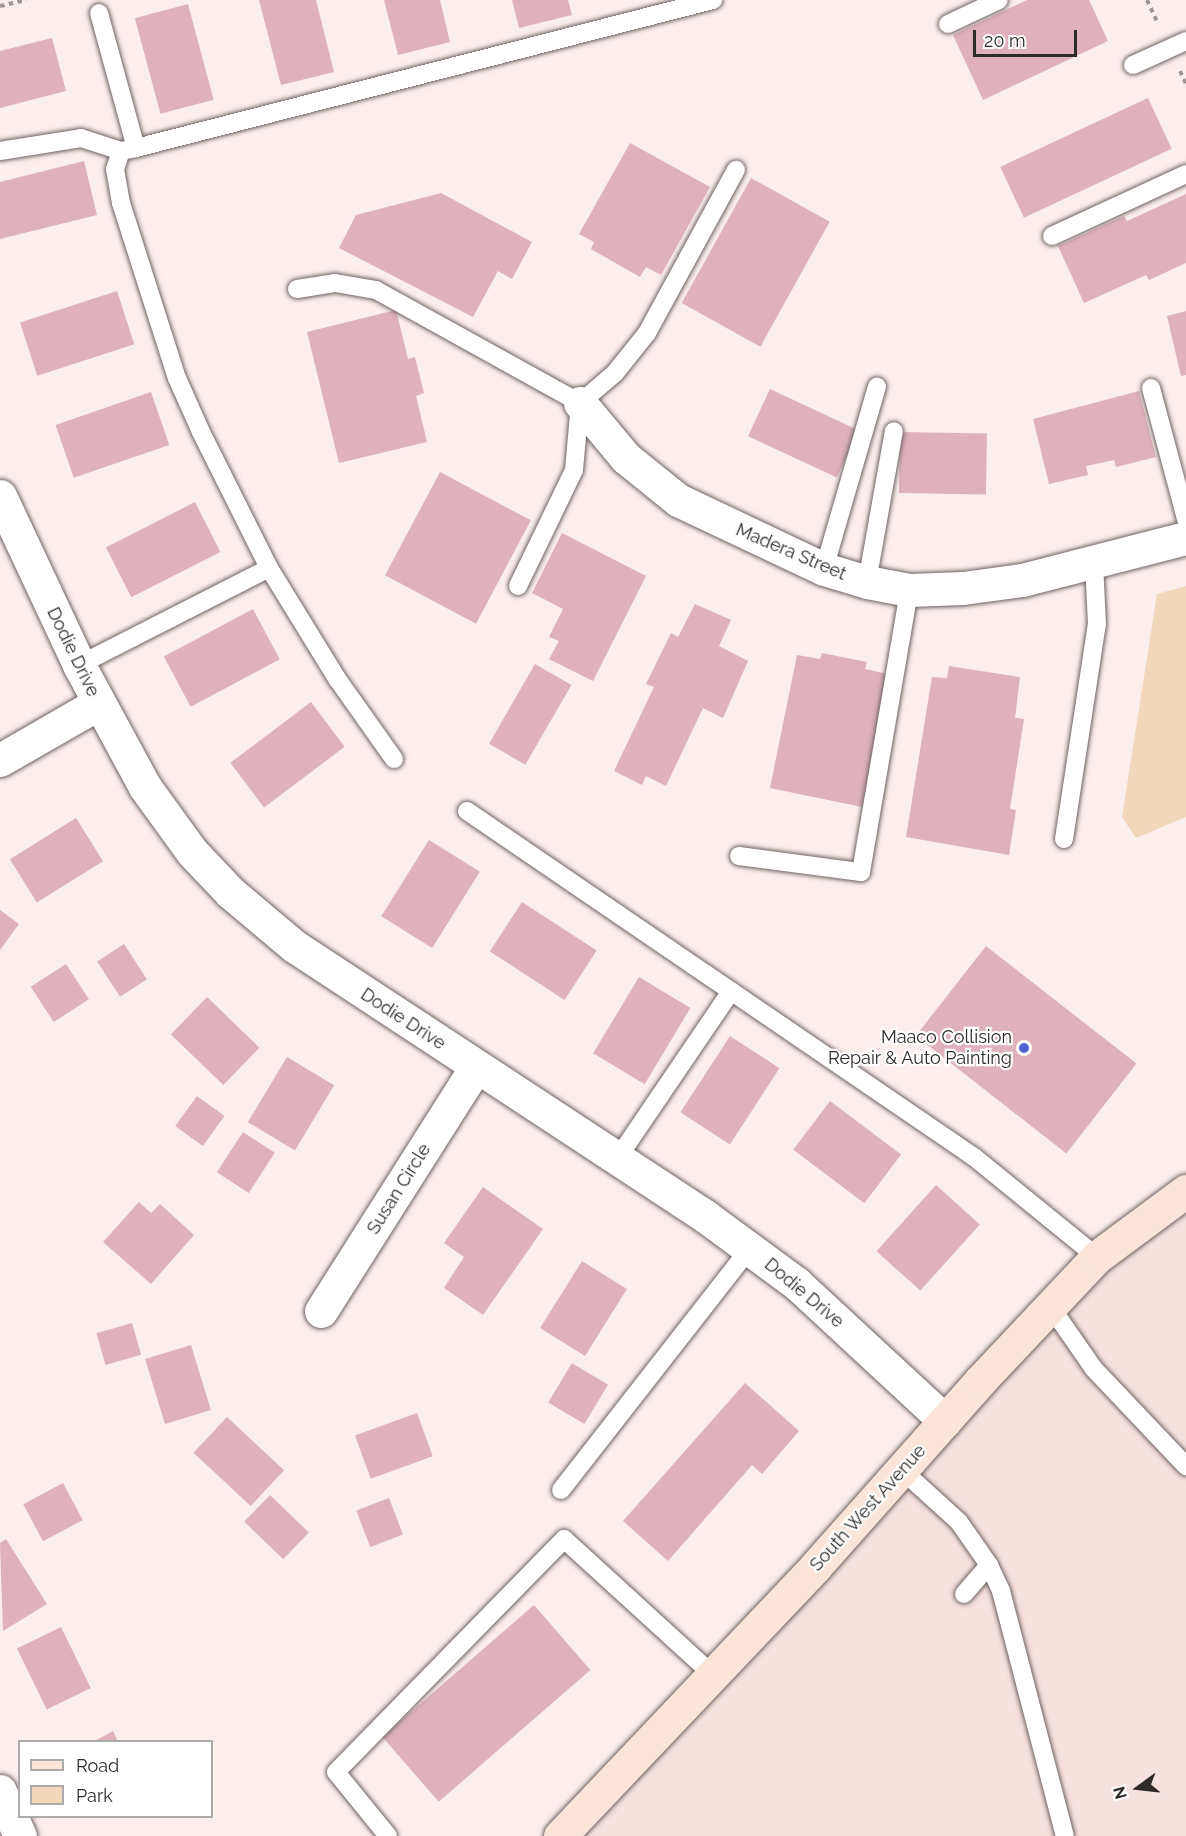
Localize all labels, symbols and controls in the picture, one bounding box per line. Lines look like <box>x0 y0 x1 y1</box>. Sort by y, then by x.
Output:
scale bar <box>976 18 1080 56</box>
text: 20 m <box>984 30 1026 51</box>
street label: Madera Street <box>733 519 849 585</box>
street label: Dodie Drive <box>42 604 104 700</box>
street label: Dodie Drive <box>357 984 449 1054</box>
place label: Maaco Collision Repair & Auto Painting <box>827 1027 1012 1070</box>
marker: Maaco Collision Repair & Auto Painting <box>1017 1041 1031 1055</box>
street label: Susan Circle <box>363 1140 435 1238</box>
street label: Dodie Drive <box>760 1254 848 1332</box>
street label: South West Avenue <box>805 1440 931 1576</box>
legend <box>18 1740 213 1818</box>
text: Road <box>76 1755 119 1776</box>
north arrow <box>1108 1758 1168 1818</box>
text: N <box>1109 1784 1131 1801</box>
text: Park <box>76 1785 113 1806</box>

